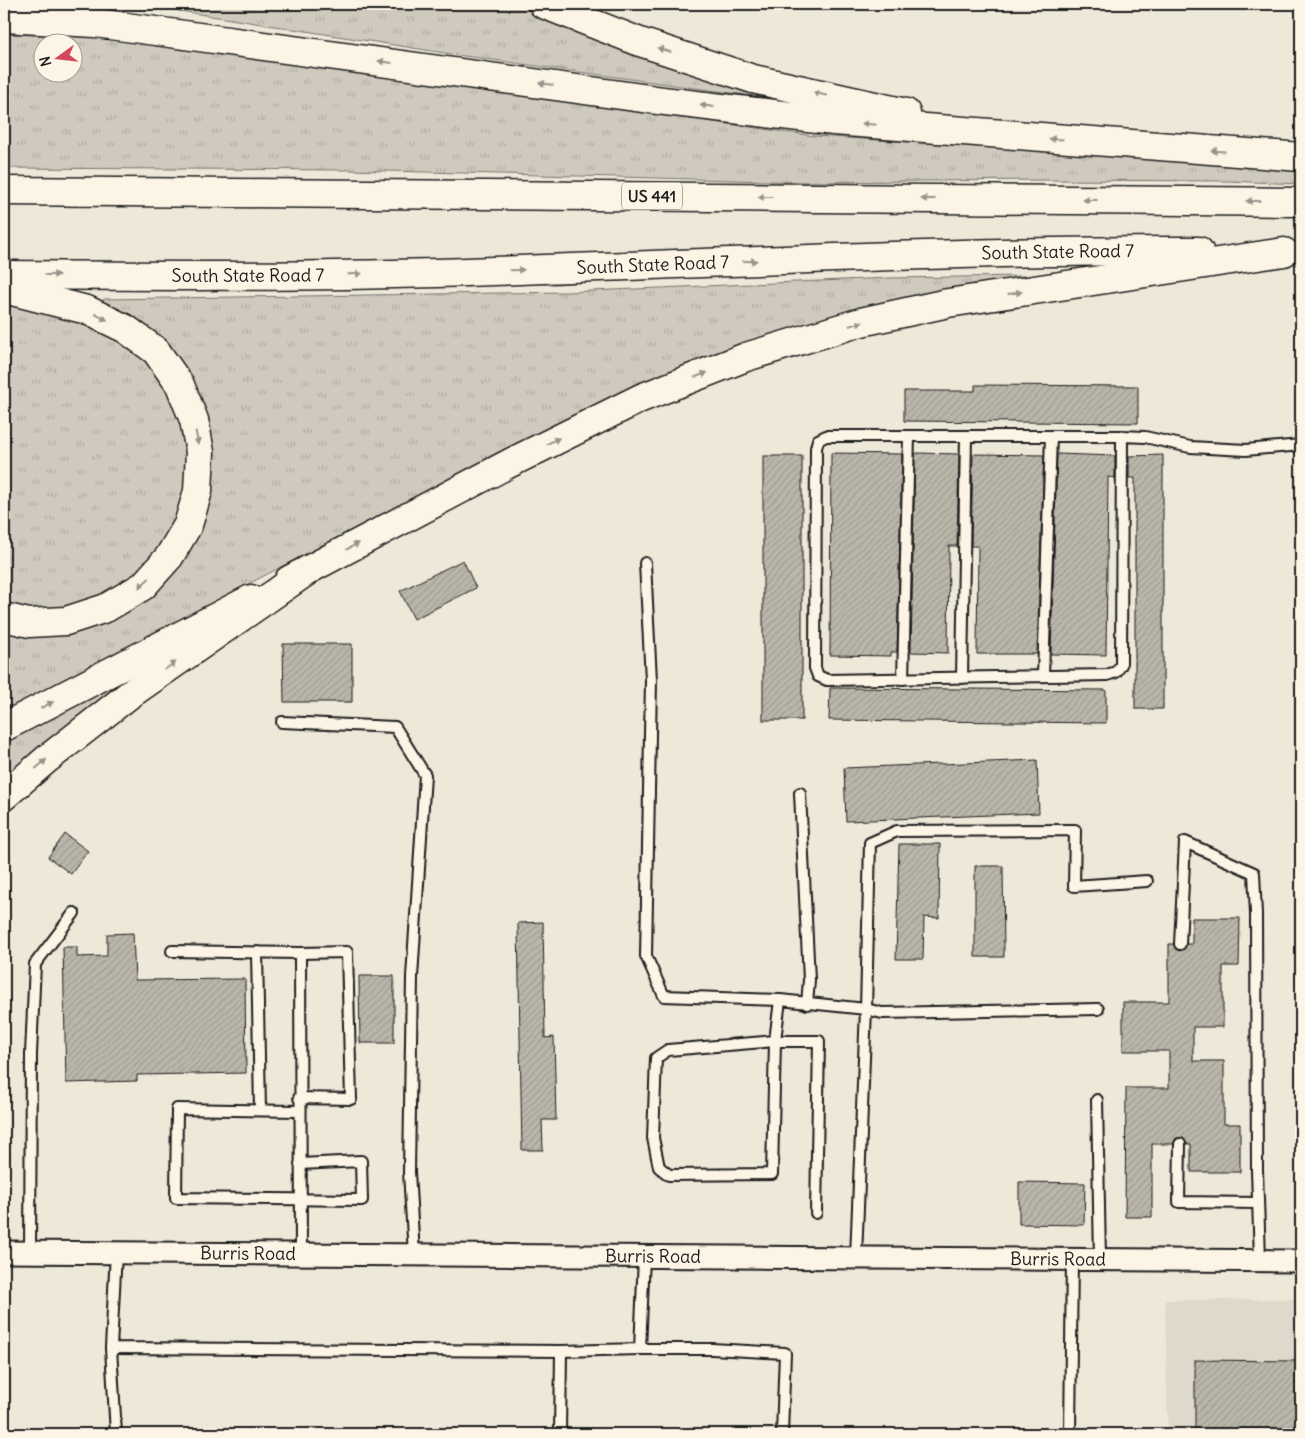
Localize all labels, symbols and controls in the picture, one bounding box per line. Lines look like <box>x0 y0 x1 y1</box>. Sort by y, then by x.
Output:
north arrow <box>32 32 82 82</box>
one-way arrow <box>656 46 671 54</box>
text: N <box>35 54 55 68</box>
one-way arrow <box>377 58 393 66</box>
one-way arrow <box>538 80 554 88</box>
one-way arrow <box>813 90 828 98</box>
one-way arrow <box>699 102 715 110</box>
one-way arrow <box>861 120 877 128</box>
one-way arrow <box>1047 135 1063 143</box>
one-way arrow <box>1209 146 1225 154</box>
road number: US 441 <box>622 182 682 210</box>
one-way arrow <box>757 193 773 201</box>
one-way arrow <box>919 195 935 203</box>
one-way arrow <box>1082 196 1098 204</box>
one-way arrow <box>1244 197 1260 205</box>
street label: South State Road 7 <box>981 239 1134 265</box>
street label: South State Road 7 <box>576 250 730 279</box>
one-way arrow <box>742 257 758 265</box>
street label: South State Road 7 <box>172 263 325 287</box>
one-way arrow <box>510 266 526 274</box>
one-way arrow <box>347 270 363 278</box>
one-way arrow <box>45 271 61 279</box>
one-way arrow <box>1007 289 1023 297</box>
one-way arrow <box>94 313 108 321</box>
one-way arrow <box>848 319 863 327</box>
one-way arrow <box>694 371 709 378</box>
one-way arrow <box>194 430 202 446</box>
one-way arrow <box>546 437 561 446</box>
one-way arrow <box>346 542 361 550</box>
one-way arrow <box>139 577 151 589</box>
one-way arrow <box>163 661 177 671</box>
one-way arrow <box>40 701 54 709</box>
one-way arrow <box>34 759 47 770</box>
street label: Burris Road <box>200 1241 296 1265</box>
street label: Burris Road <box>605 1244 701 1268</box>
street label: Burris Road <box>1010 1247 1106 1271</box>

